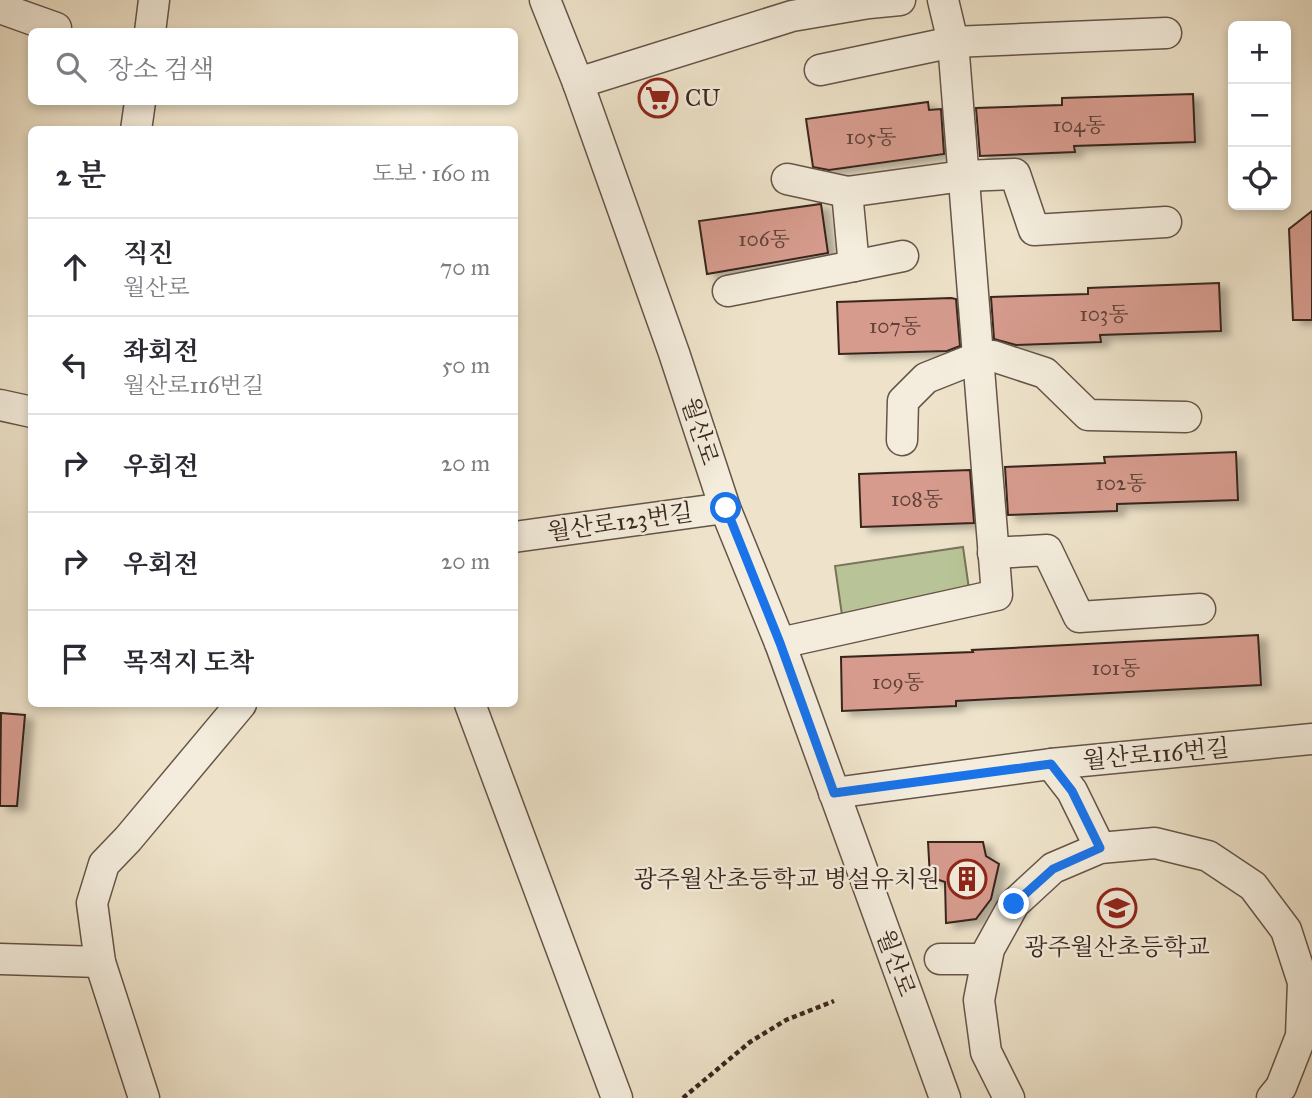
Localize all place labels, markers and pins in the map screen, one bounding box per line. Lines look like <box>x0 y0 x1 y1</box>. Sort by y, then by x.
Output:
supermarket icon: CU <box>637 77 679 119</box>
place label: CU <box>685 83 720 113</box>
building icon: 광주월산초등학교 병설유치원 <box>946 858 988 900</box>
place label: 광주월산초등학교 병설유치원 <box>633 864 940 894</box>
school or university icon: 광주월산초등학교 <box>1096 887 1138 929</box>
place label: 광주월산초등학교 <box>1024 932 1210 962</box>

